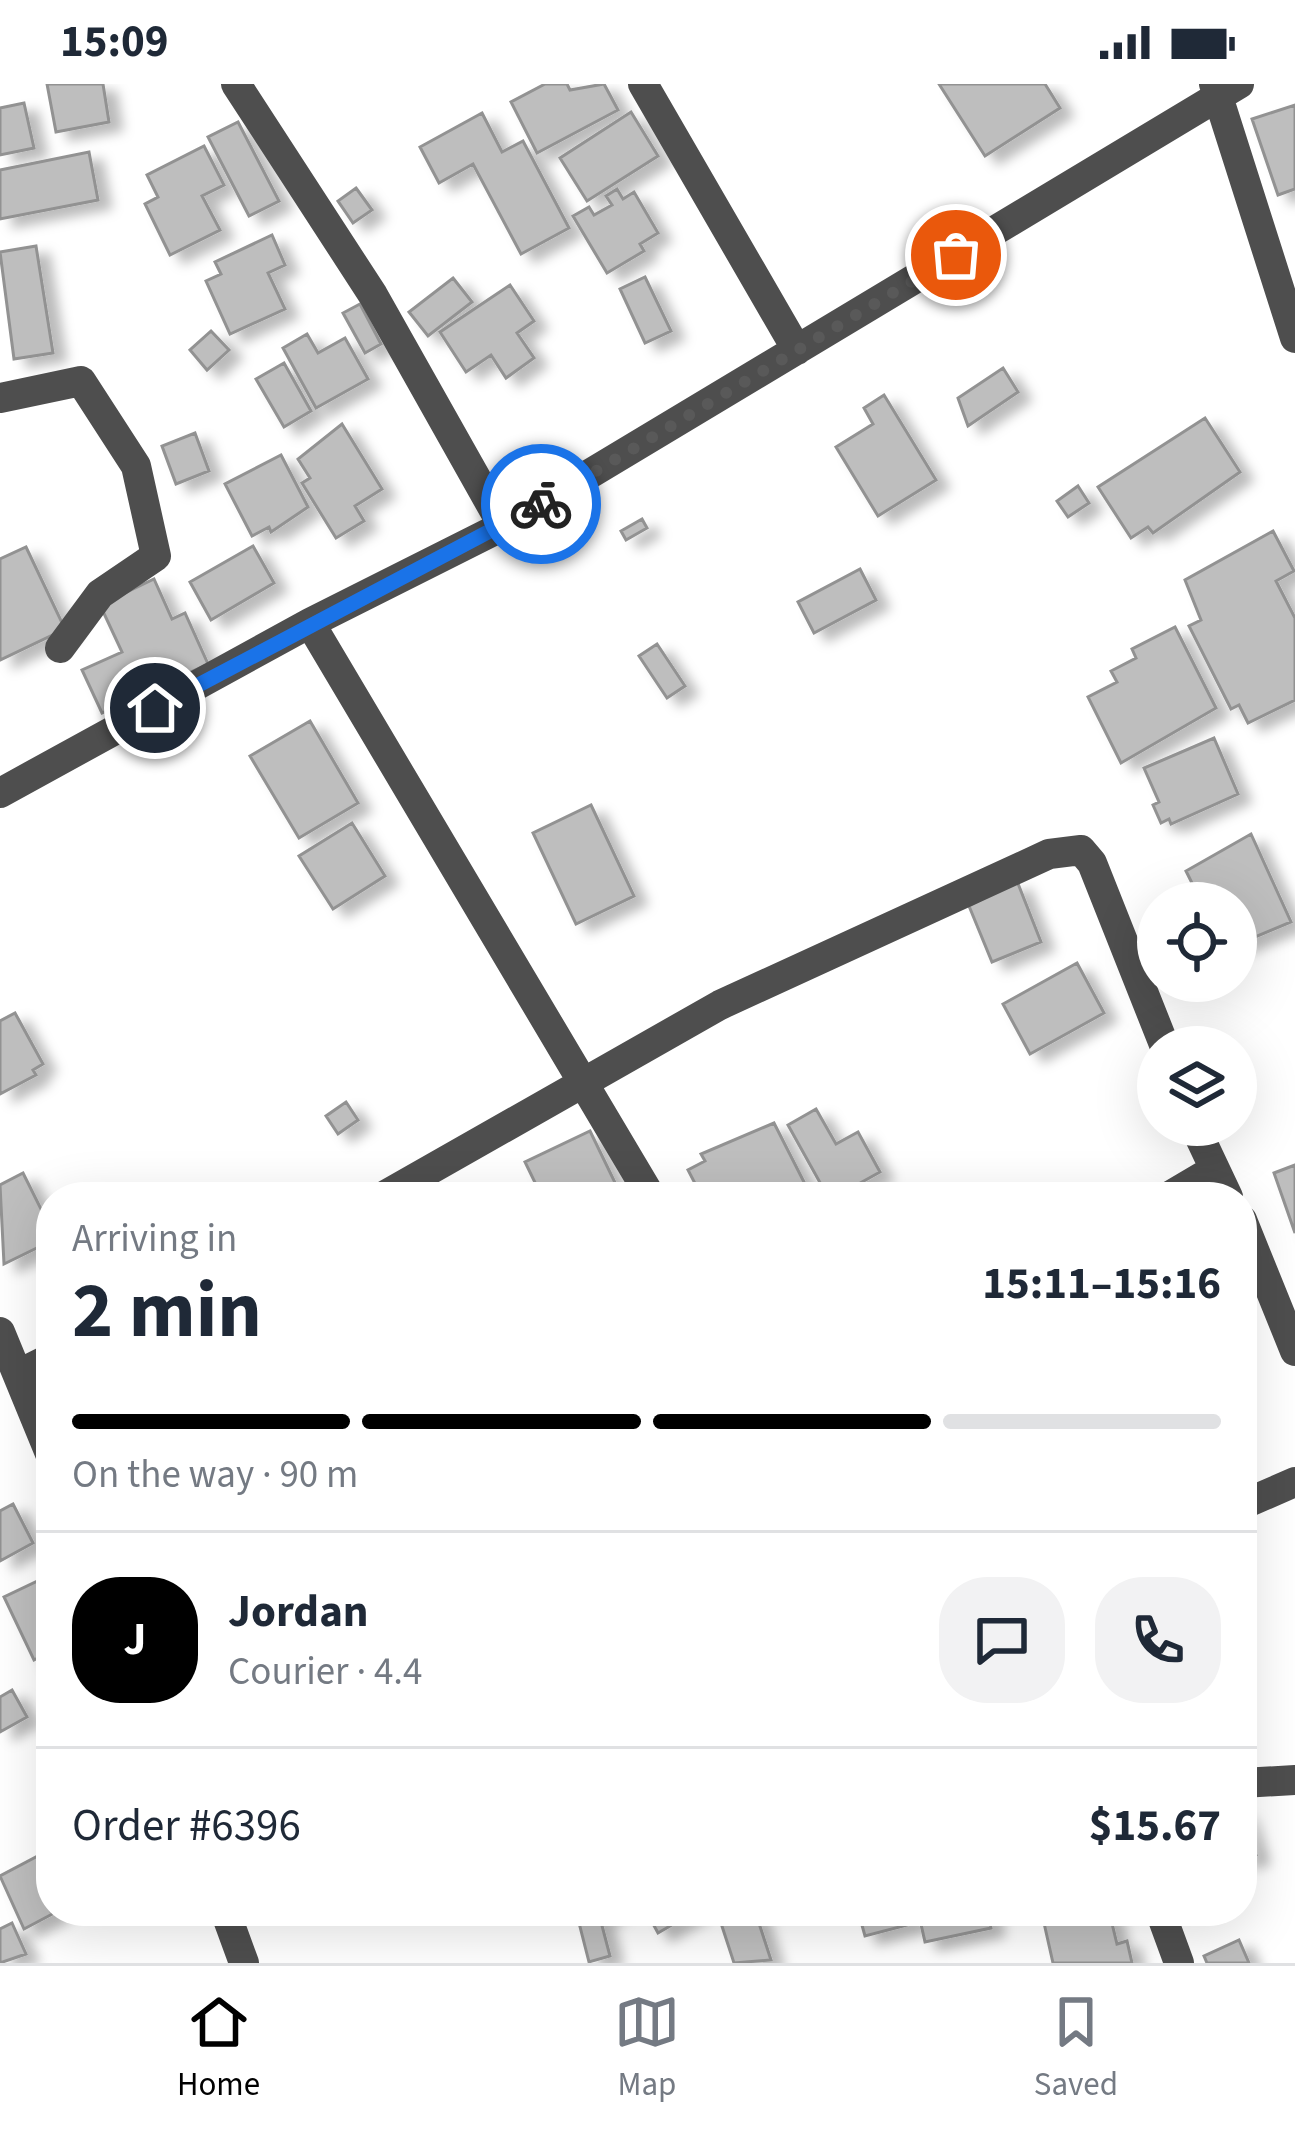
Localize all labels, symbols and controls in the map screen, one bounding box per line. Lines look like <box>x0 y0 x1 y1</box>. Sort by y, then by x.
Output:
text: 15:09 <box>60 10 169 74</box>
pin <box>905 204 1007 306</box>
icon: bag <box>923 222 989 288</box>
courier <box>481 444 601 564</box>
icon: bike <box>508 471 574 537</box>
pin <box>104 657 206 759</box>
icon: home <box>122 675 188 741</box>
map controls <box>1137 882 1257 1146</box>
button: locate <box>1137 882 1257 1002</box>
button: layers <box>1137 1026 1257 1146</box>
text: Arriving in <box>72 1211 237 1267</box>
text: 15:11–15:16 <box>982 1252 1221 1316</box>
text: 2 min <box>72 1256 262 1367</box>
text: On the way · 90 m <box>72 1447 358 1503</box>
button: chat <box>939 1577 1065 1703</box>
button: phone <box>1095 1577 1221 1703</box>
text: Jordan <box>228 1580 369 1644</box>
text: J <box>124 1608 146 1672</box>
text: Courier · 4.4 <box>228 1644 422 1700</box>
text: Order #6396 <box>72 1794 301 1858</box>
text: $15.67 <box>1089 1794 1221 1858</box>
tab: Home <box>177 1989 260 2108</box>
tab: Map <box>614 1989 680 2108</box>
tab: Saved <box>1034 1989 1118 2108</box>

